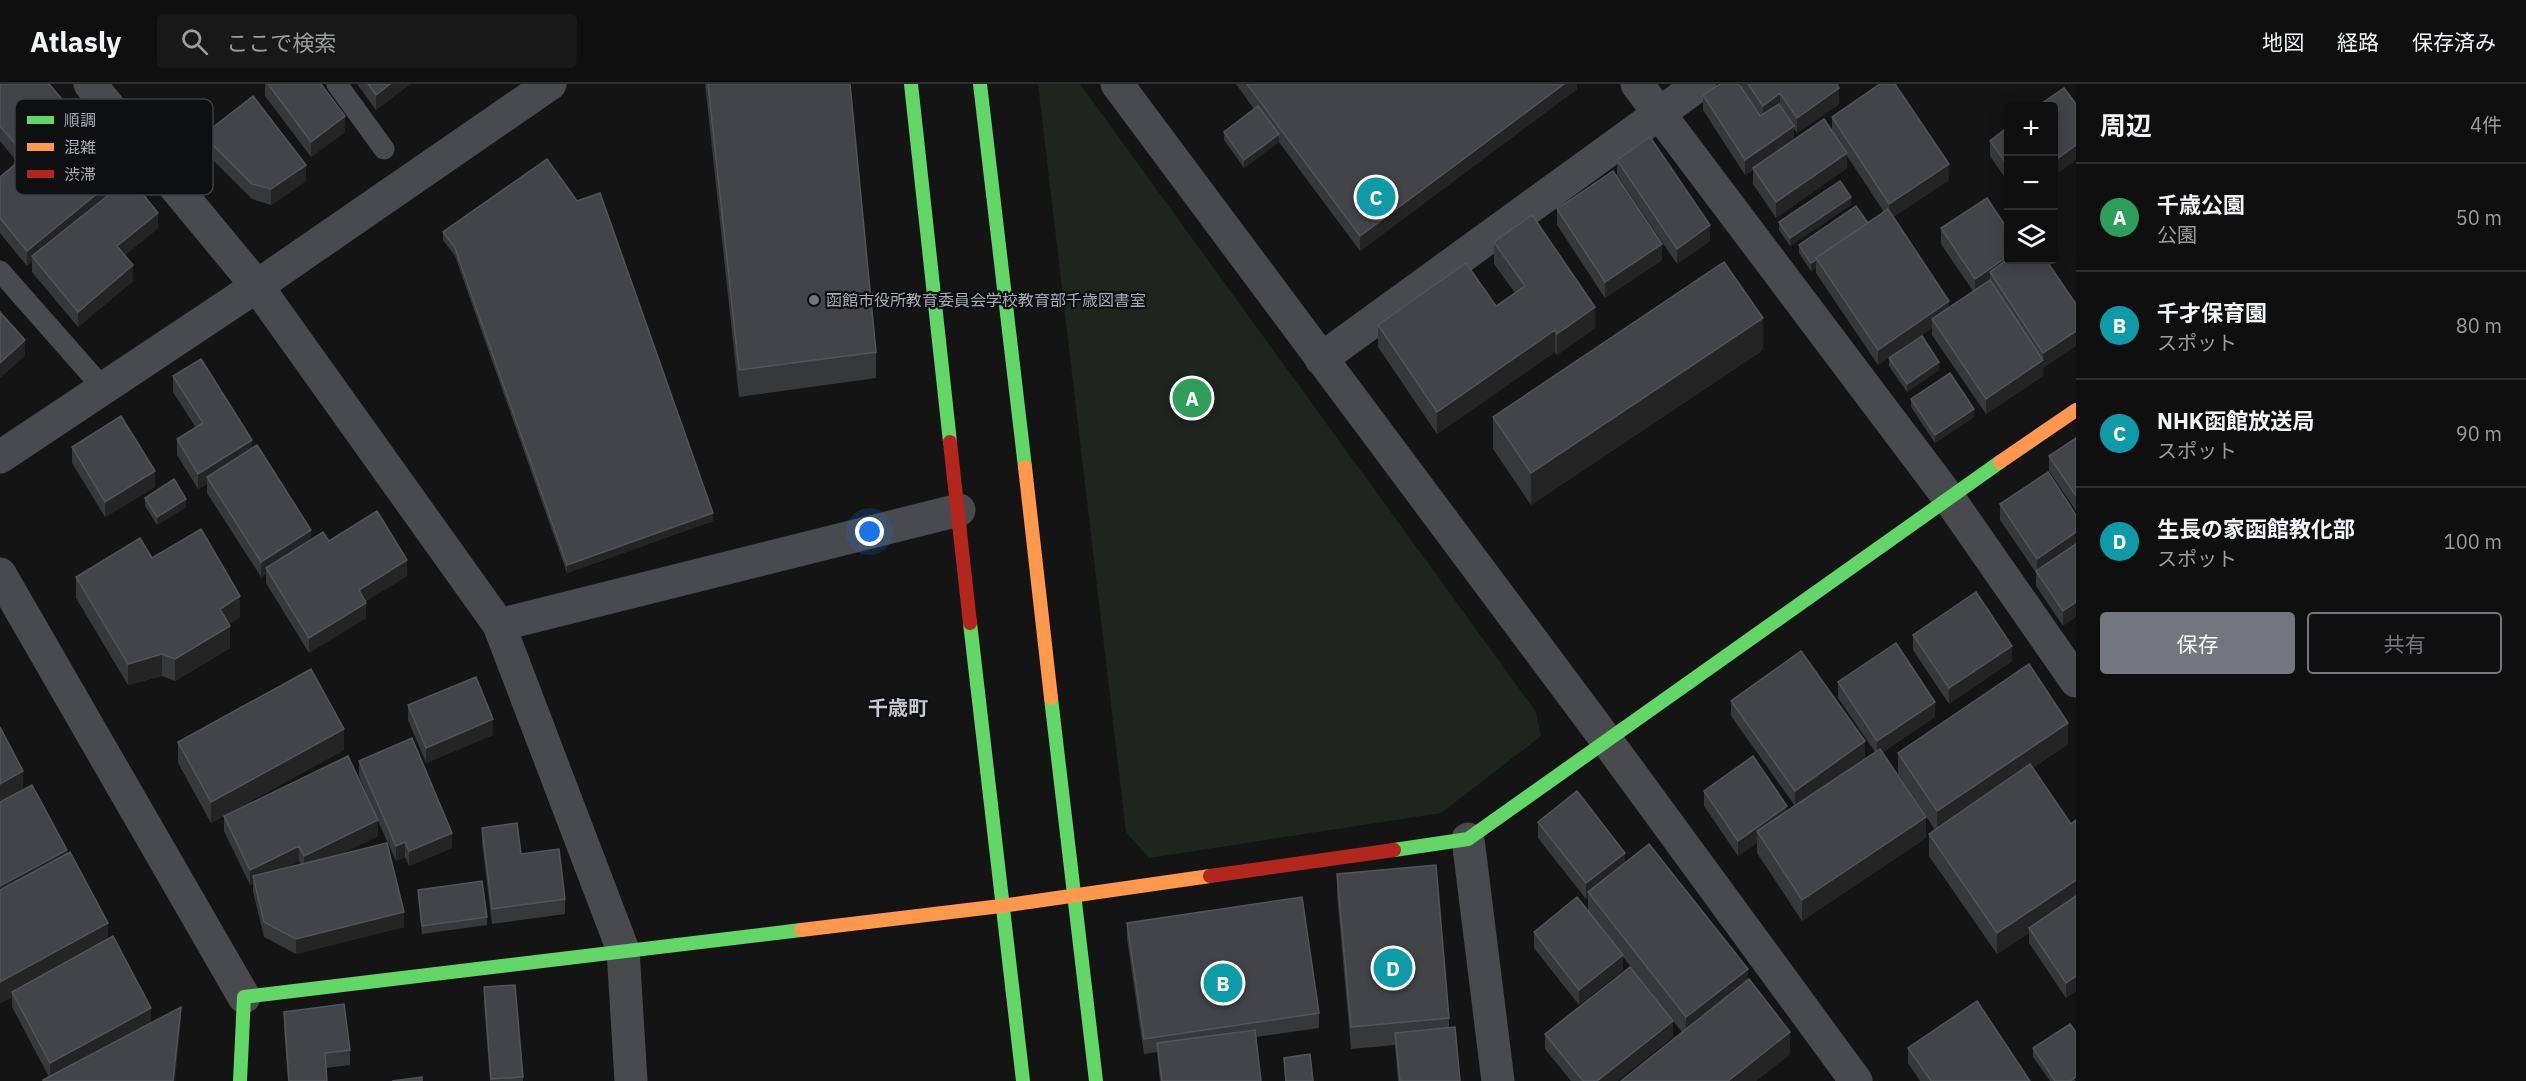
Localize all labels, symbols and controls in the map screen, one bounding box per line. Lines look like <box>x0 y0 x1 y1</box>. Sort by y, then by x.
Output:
search box <box>157 14 577 68</box>
text: Atlasly <box>30 23 121 60</box>
icon: search <box>178 25 211 58</box>
text: ここで検索 <box>226 28 336 57</box>
text: 地図 <box>2262 28 2304 56</box>
text: 経路 <box>2337 28 2379 56</box>
text: 保存済み <box>2412 28 2496 56</box>
legend <box>15 99 213 195</box>
map controls <box>2004 102 2058 264</box>
button: + <box>2004 102 2058 156</box>
text: 周辺 <box>2100 108 2152 142</box>
text: 順調 <box>64 110 96 130</box>
text: 4件 <box>2470 111 2502 138</box>
text: 混雑 <box>64 137 96 157</box>
button: − <box>2004 156 2058 210</box>
text: 渋滞 <box>64 164 96 184</box>
pin: C <box>1356 174 1396 220</box>
text: 千歳公園 <box>2157 190 2245 219</box>
text: A <box>2113 204 2126 231</box>
text: 50 m <box>2456 204 2502 231</box>
button: layers <box>2004 210 2058 264</box>
text: 公園 <box>2157 221 2197 248</box>
place label: 函館市役所教育委員会学校教育部千歳図書室 <box>826 290 1146 310</box>
marker: 函館市役所教育委員会学校教育部千歳図書室 <box>807 293 821 307</box>
text: 千才保育園 <box>2157 298 2267 327</box>
text: B <box>2113 312 2126 339</box>
text: 80 m <box>2456 312 2502 339</box>
text: スポット <box>2157 329 2237 356</box>
pin: A <box>1172 376 1212 420</box>
text: NHK函館放送局 <box>2157 406 2314 435</box>
text: C <box>2113 420 2126 447</box>
text: 90 m <box>2456 420 2502 447</box>
text: スポット <box>2157 437 2237 464</box>
text: 生長の家函館教化部 <box>2157 514 2355 543</box>
your location <box>855 517 884 546</box>
text: D <box>2113 528 2126 555</box>
text: 100 m <box>2444 528 2502 555</box>
text: スポット <box>2157 545 2237 572</box>
button: 保存 <box>2100 612 2295 674</box>
button: 共有 <box>2307 612 2502 674</box>
district label: 千歳町 <box>868 694 928 721</box>
pin: D <box>1374 946 1412 990</box>
pin: B <box>1204 960 1242 1006</box>

